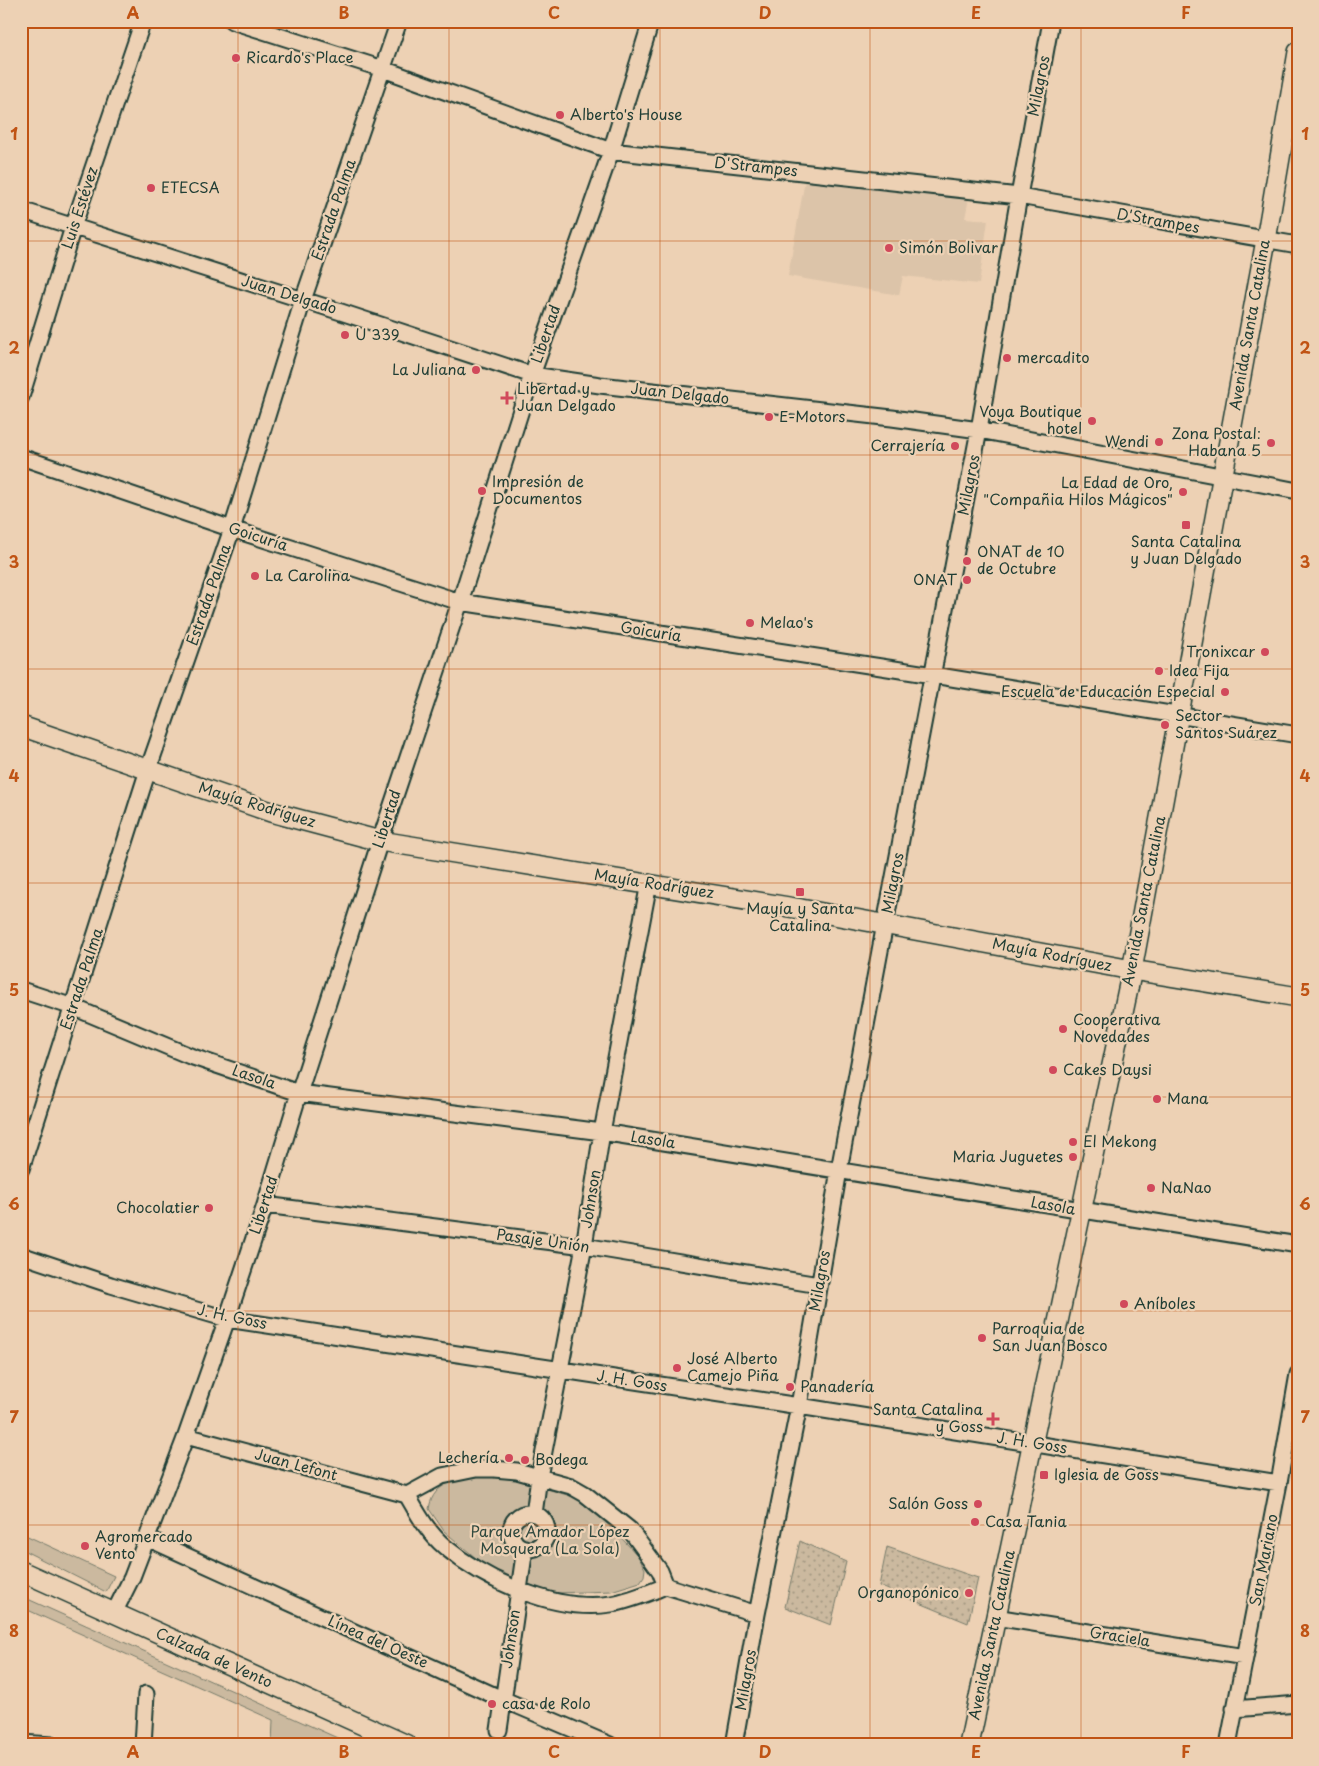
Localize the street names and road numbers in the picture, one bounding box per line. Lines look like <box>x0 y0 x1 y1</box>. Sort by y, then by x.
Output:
street label: Milagros <box>1020 53 1055 118</box>
street label: D'Strampes <box>713 150 799 181</box>
street label: Estrada Palma <box>304 155 361 263</box>
street label: Luis Estévez <box>54 163 103 252</box>
street label: D'Strampes <box>1115 201 1202 238</box>
street label: Avenida Santa Catalina <box>1222 237 1275 412</box>
street label: Juan Delgado <box>239 268 340 319</box>
street label: Libertad <box>524 301 565 366</box>
street label: Juan Delgado <box>630 376 730 409</box>
street label: Milagros <box>950 452 985 517</box>
street label: Goicuría <box>226 515 292 556</box>
street label: Estrada Palma <box>179 540 236 648</box>
street label: Goicuría <box>619 614 684 647</box>
street label: Mayía Rodríguez <box>196 775 319 832</box>
street label: Libertad <box>365 786 406 851</box>
street label: Avenida Santa Catalina <box>1115 813 1170 988</box>
street label: Milagros <box>874 850 909 915</box>
street label: Mayía Rodríguez <box>593 862 716 903</box>
street label: Estrada Palma <box>53 924 108 1033</box>
street label: Mayía Rodríguez <box>991 931 1114 976</box>
street label: Lasola <box>229 1057 280 1094</box>
street label: Lasola <box>629 1124 678 1154</box>
street label: Johnson <box>574 1168 606 1230</box>
street label: Libertad <box>242 1172 283 1237</box>
street label: Lasola <box>1029 1189 1078 1220</box>
street label: Pasaje Unión <box>495 1222 591 1257</box>
street label: Milagros <box>802 1248 835 1313</box>
street label: J. H. Goss <box>195 1297 269 1334</box>
street label: J. H. Goss <box>595 1363 669 1396</box>
street label: J. H. Goss <box>995 1425 1069 1458</box>
street label: Juan Lefont <box>252 1441 340 1486</box>
street label: San Mariano <box>1242 1512 1283 1608</box>
street label: Avenida Santa Catalina <box>961 1547 1020 1722</box>
street label: Línea del Oeste <box>325 1608 432 1673</box>
street label: Johnson <box>494 1608 525 1670</box>
street label: Graciela <box>1088 1619 1153 1652</box>
street label: Calzada de Vento <box>153 1621 277 1693</box>
street label: Milagros <box>728 1647 761 1712</box>

